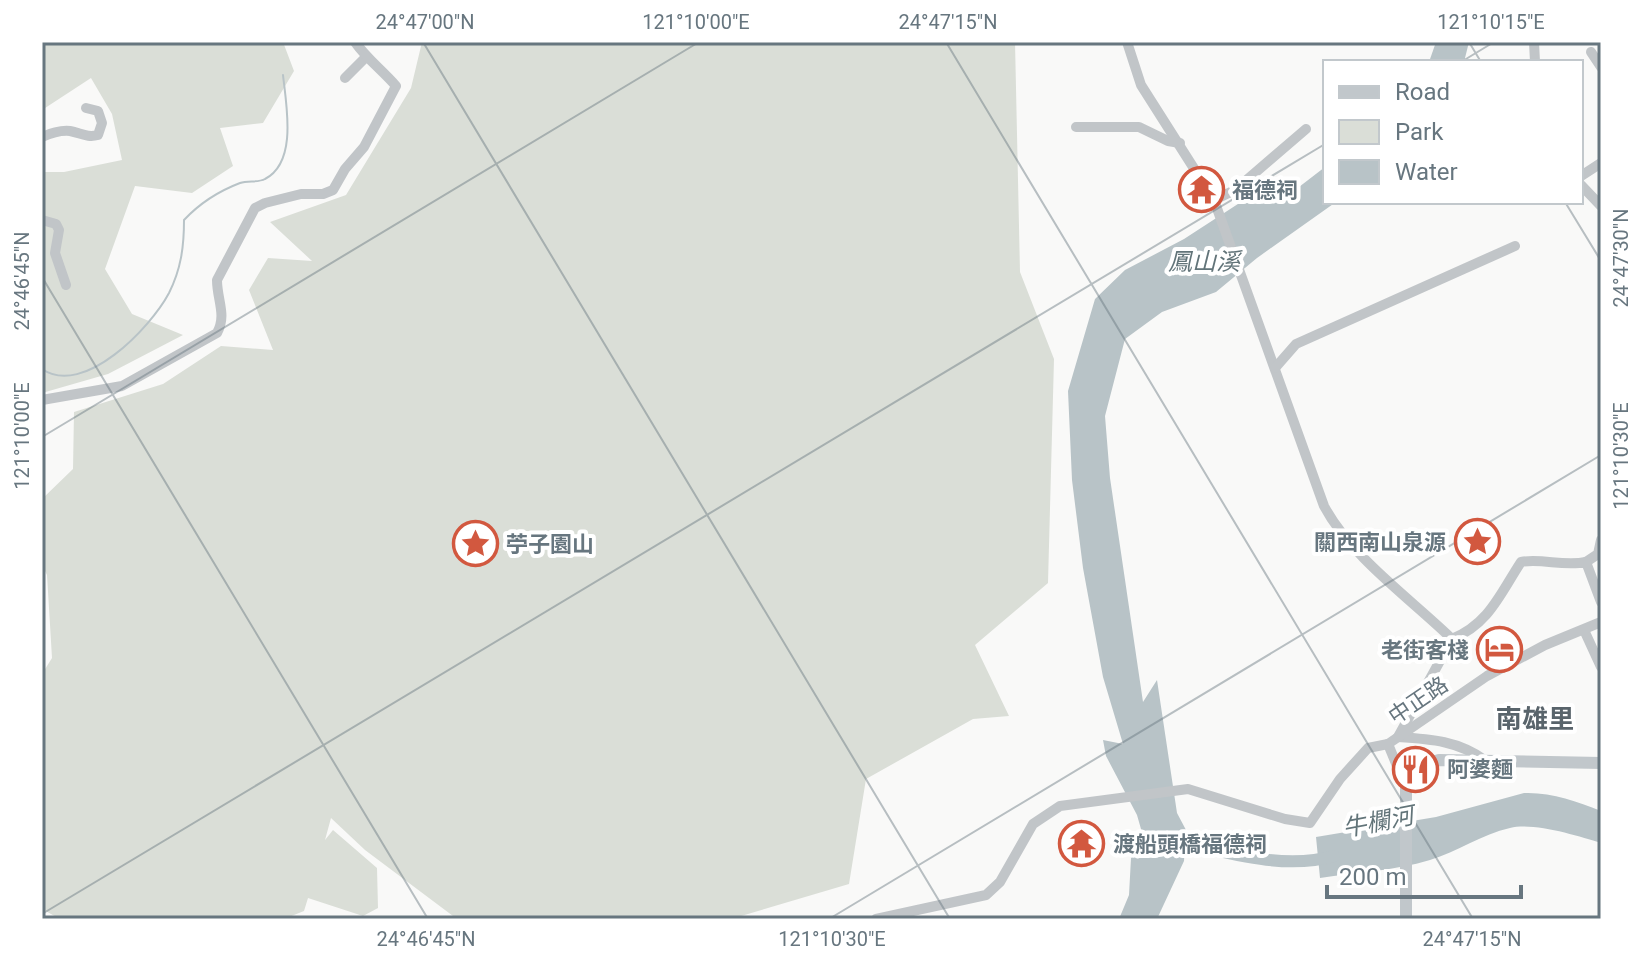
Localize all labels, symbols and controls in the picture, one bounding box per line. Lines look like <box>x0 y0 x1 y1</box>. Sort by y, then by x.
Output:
text: 24°47'00"N <box>375 10 475 34</box>
text: 121°10'00"E <box>642 10 750 34</box>
text: 24°47'15"N <box>898 10 998 34</box>
text: 121°10'15"E <box>1437 10 1545 34</box>
legend <box>1323 60 1583 204</box>
text: Road <box>1395 78 1450 106</box>
text: Park <box>1395 118 1444 146</box>
text: Water <box>1395 158 1458 186</box>
temple icon: 福德祠 <box>1177 166 1225 214</box>
place label: 福德祠 <box>1232 178 1298 203</box>
text: 24°47'30"N <box>1609 208 1633 308</box>
text: 24°46'45"N <box>10 231 34 331</box>
water label: 鳳山溪 <box>1168 248 1243 276</box>
text: 121°10'00"E <box>10 382 34 490</box>
text: 121°10'30"E <box>1609 402 1633 510</box>
place icon: 關西南山泉源 <box>1453 518 1501 566</box>
place icon: 苧子園山 <box>451 520 499 568</box>
place label: 關西南山泉源 <box>1314 530 1446 555</box>
place label: 苧子園山 <box>506 532 594 557</box>
hotel icon: 老街客棧 <box>1476 626 1524 674</box>
place label: 老街客棧 <box>1381 638 1469 663</box>
street label: 中正路 <box>1384 672 1453 729</box>
district label: 南雄里 <box>1496 704 1574 734</box>
restaurant icon: 阿婆麵 <box>1392 745 1440 793</box>
place label: 阿婆麵 <box>1447 757 1513 782</box>
water label: 牛欄河 <box>1340 801 1420 843</box>
temple icon: 渡船頭橋福德祠 <box>1058 820 1106 868</box>
place label: 渡船頭橋福德祠 <box>1113 832 1267 857</box>
scale bar <box>1327 849 1521 899</box>
text: 200 m <box>1339 863 1406 891</box>
text: 24°46'45"N <box>376 927 476 951</box>
text: 121°10'30"E <box>778 927 886 951</box>
text: 24°47'15"N <box>1422 927 1522 951</box>

